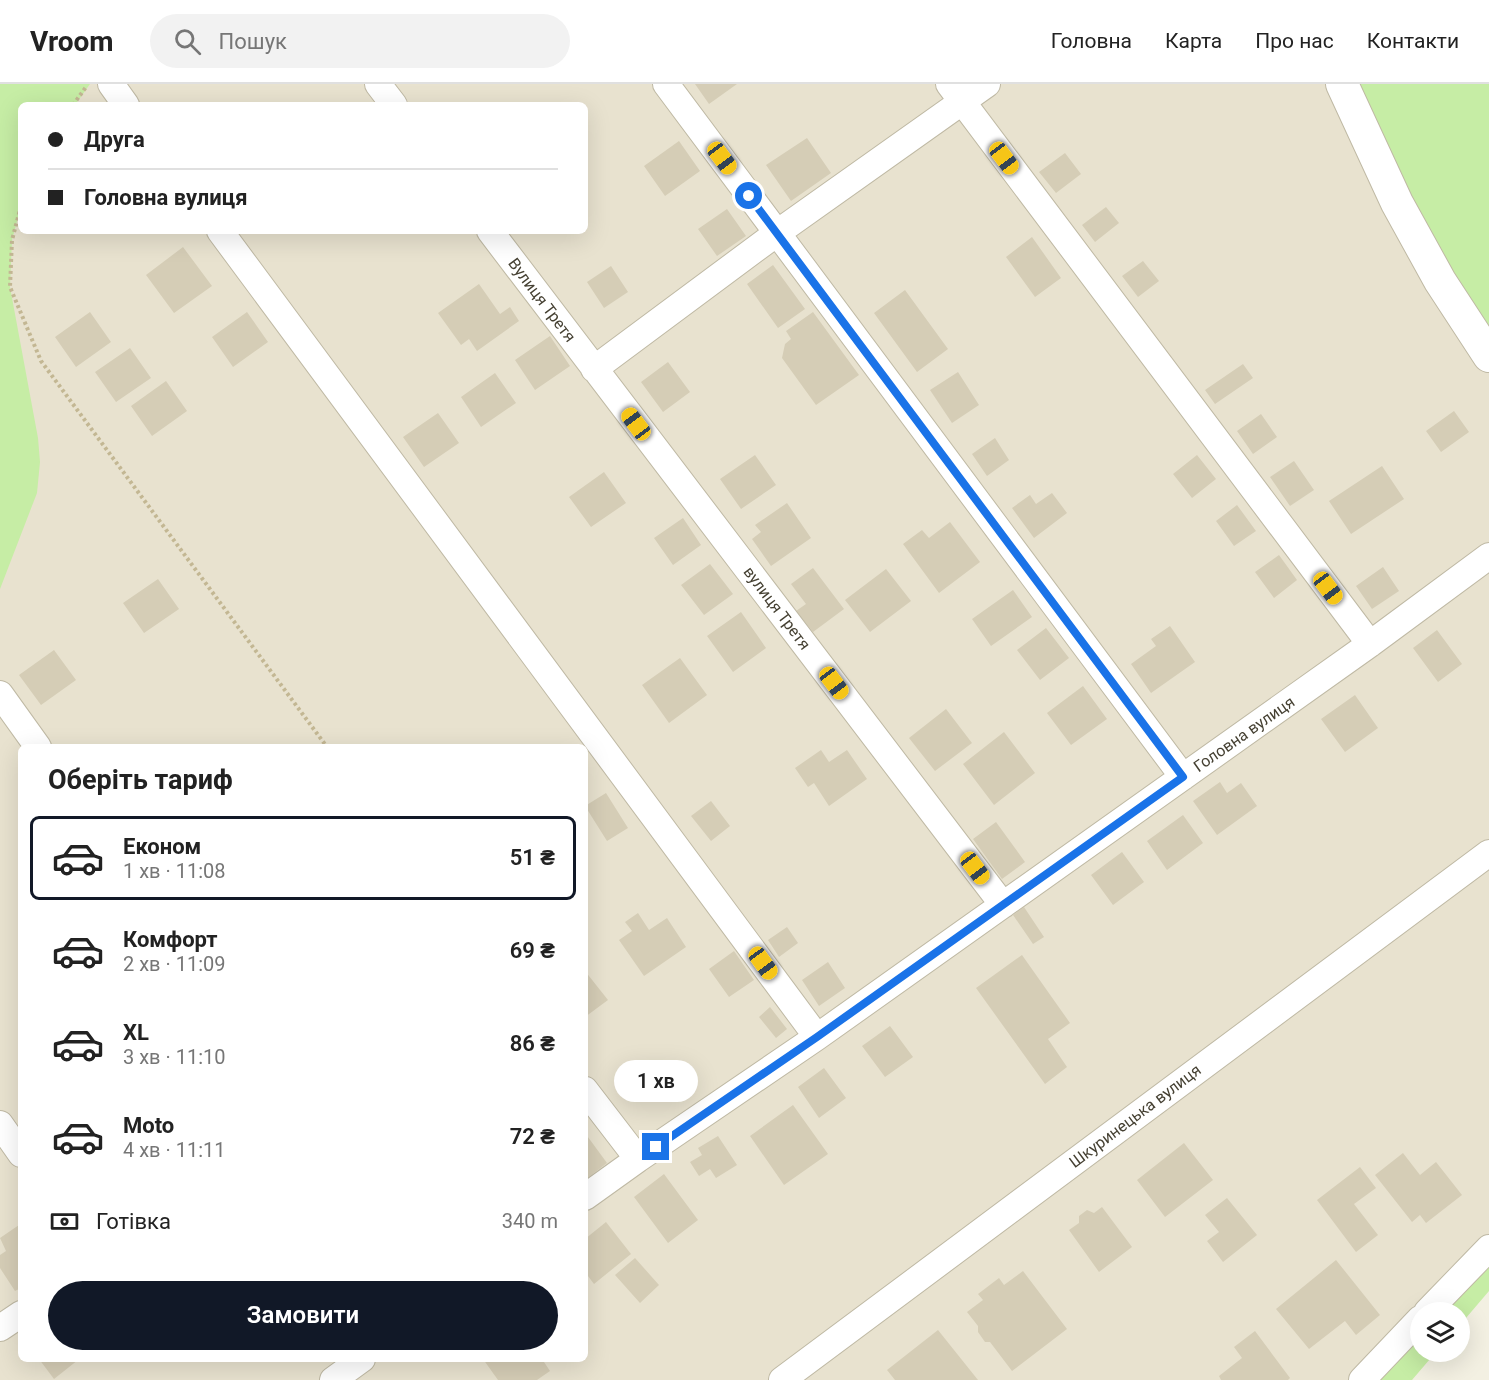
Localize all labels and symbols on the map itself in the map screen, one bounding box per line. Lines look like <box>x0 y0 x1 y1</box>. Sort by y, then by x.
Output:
car <box>704 138 740 178</box>
car <box>986 138 1022 178</box>
route start <box>735 182 762 209</box>
street label: Вулиця Третя <box>504 254 580 346</box>
car <box>618 404 654 444</box>
street label: вулиця Третя <box>740 563 814 653</box>
car <box>1310 568 1346 608</box>
car <box>816 663 852 703</box>
street label: Головна вулиця <box>1190 692 1298 776</box>
car <box>957 848 993 888</box>
car <box>745 943 781 983</box>
callout: 1 хв <box>614 1060 698 1102</box>
street label: Шкуринецька вулиця <box>1065 1060 1205 1172</box>
route end <box>642 1133 669 1160</box>

